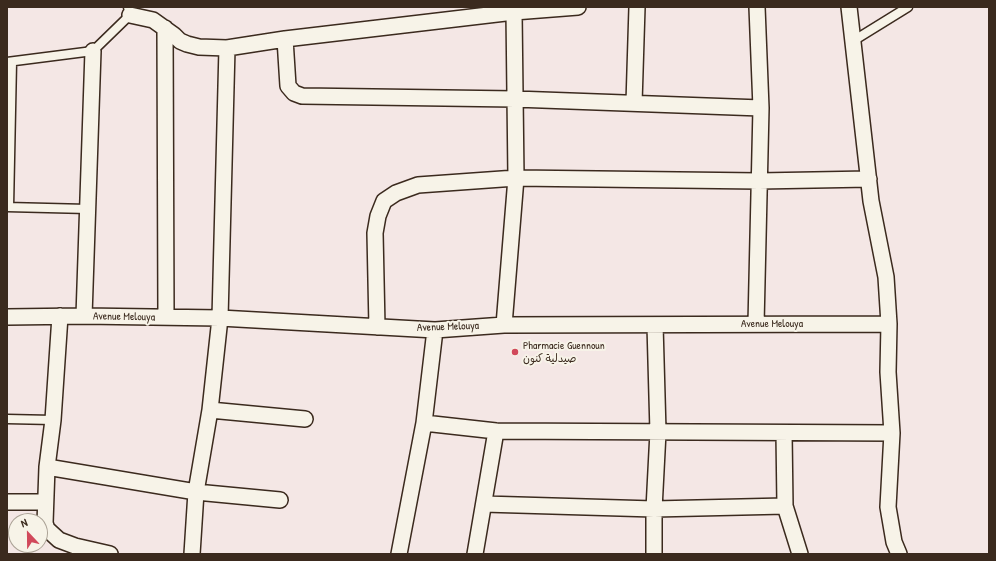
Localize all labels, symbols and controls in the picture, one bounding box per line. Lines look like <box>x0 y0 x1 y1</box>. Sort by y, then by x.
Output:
street label: Avenue Melouya <box>93 310 155 324</box>
street label: Avenue Melouya <box>741 317 803 331</box>
street label: Avenue Melouya <box>417 319 479 335</box>
place label: Pharmacie Guennoun صيدلية كنون <box>523 339 605 365</box>
marker: Pharmacie Guennoun صيدلية كنون <box>510 347 520 357</box>
north arrow <box>8 513 48 553</box>
text: N <box>19 515 29 530</box>

